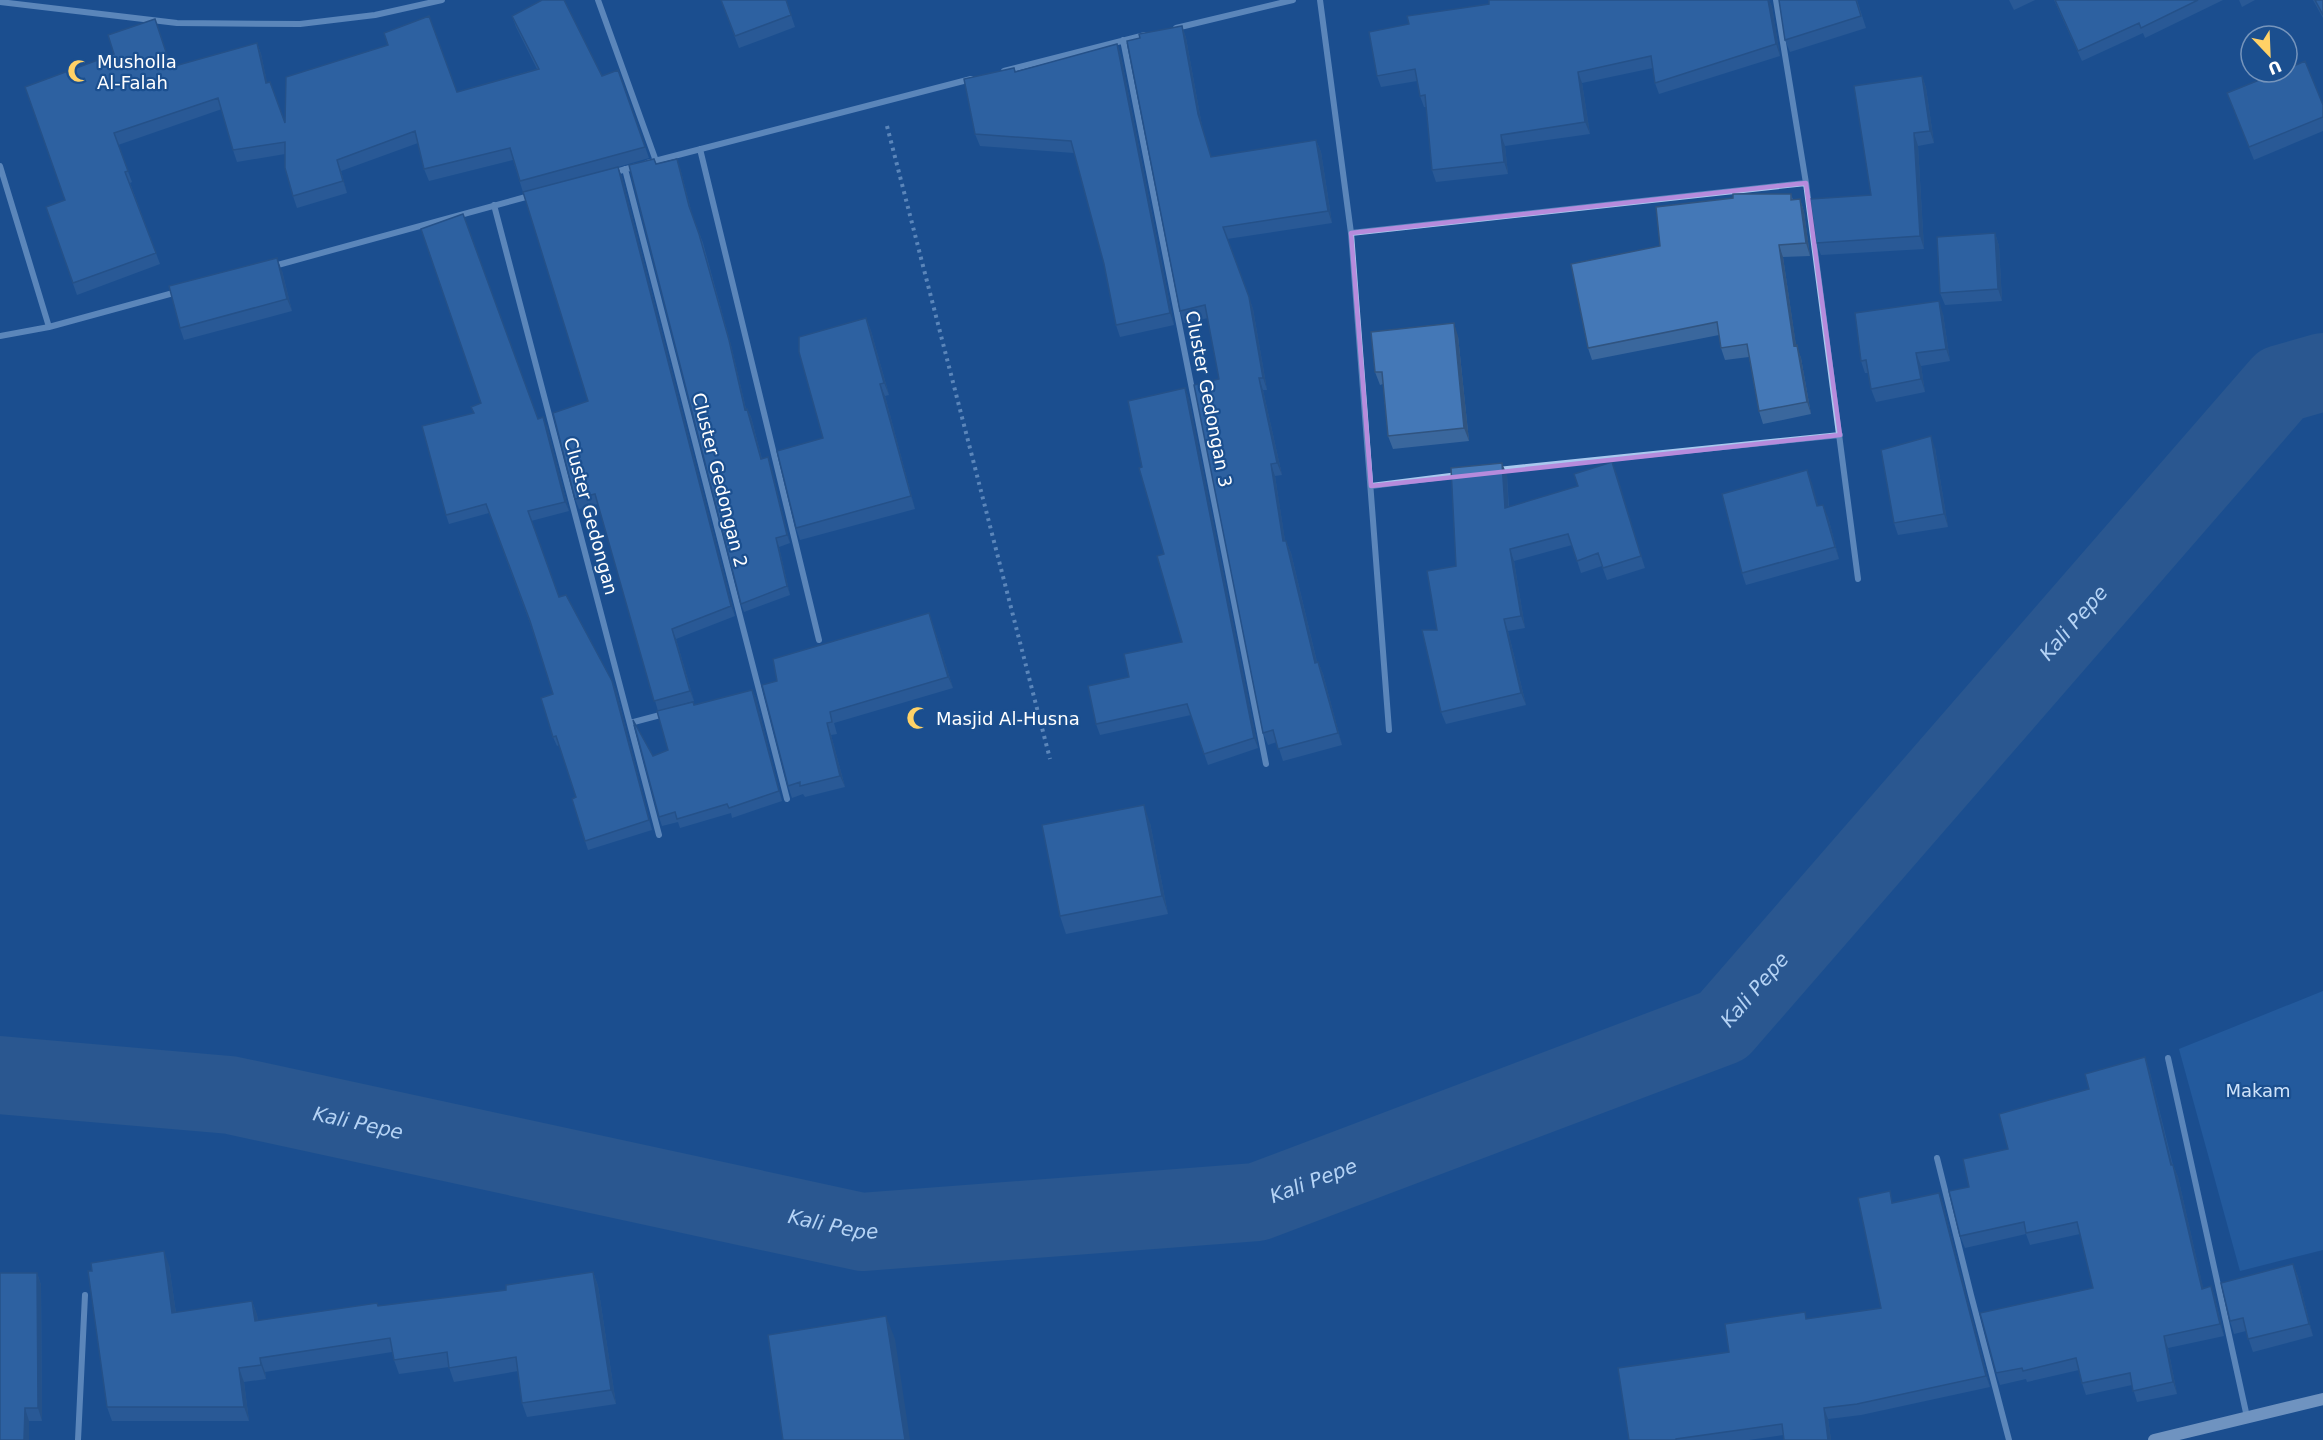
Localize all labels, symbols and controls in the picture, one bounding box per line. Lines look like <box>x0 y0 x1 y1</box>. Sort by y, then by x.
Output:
north arrow <box>2239 24 2299 84</box>
place label: Musholla Al-Falah <box>97 51 177 93</box>
text: U <box>2265 56 2284 79</box>
mosque icon: Musholla Al-Falah <box>66 58 92 84</box>
street label: Cluster Gedongan 3 <box>1182 309 1236 489</box>
street label: Cluster Gedongan 2 <box>688 390 752 570</box>
street label: Cluster Gedongan <box>560 435 622 597</box>
water label: Kali Pepe <box>2034 580 2113 665</box>
mosque icon: Masjid Al-Husna <box>905 705 931 731</box>
place label: Masjid Al-Husna <box>936 708 1080 729</box>
water label: Kali Pepe <box>1716 947 1794 1032</box>
park label: Makam <box>2225 1080 2291 1101</box>
water label: Kali Pepe <box>311 1101 405 1144</box>
water label: Kali Pepe <box>1266 1153 1360 1208</box>
water label: Kali Pepe <box>786 1204 879 1245</box>

